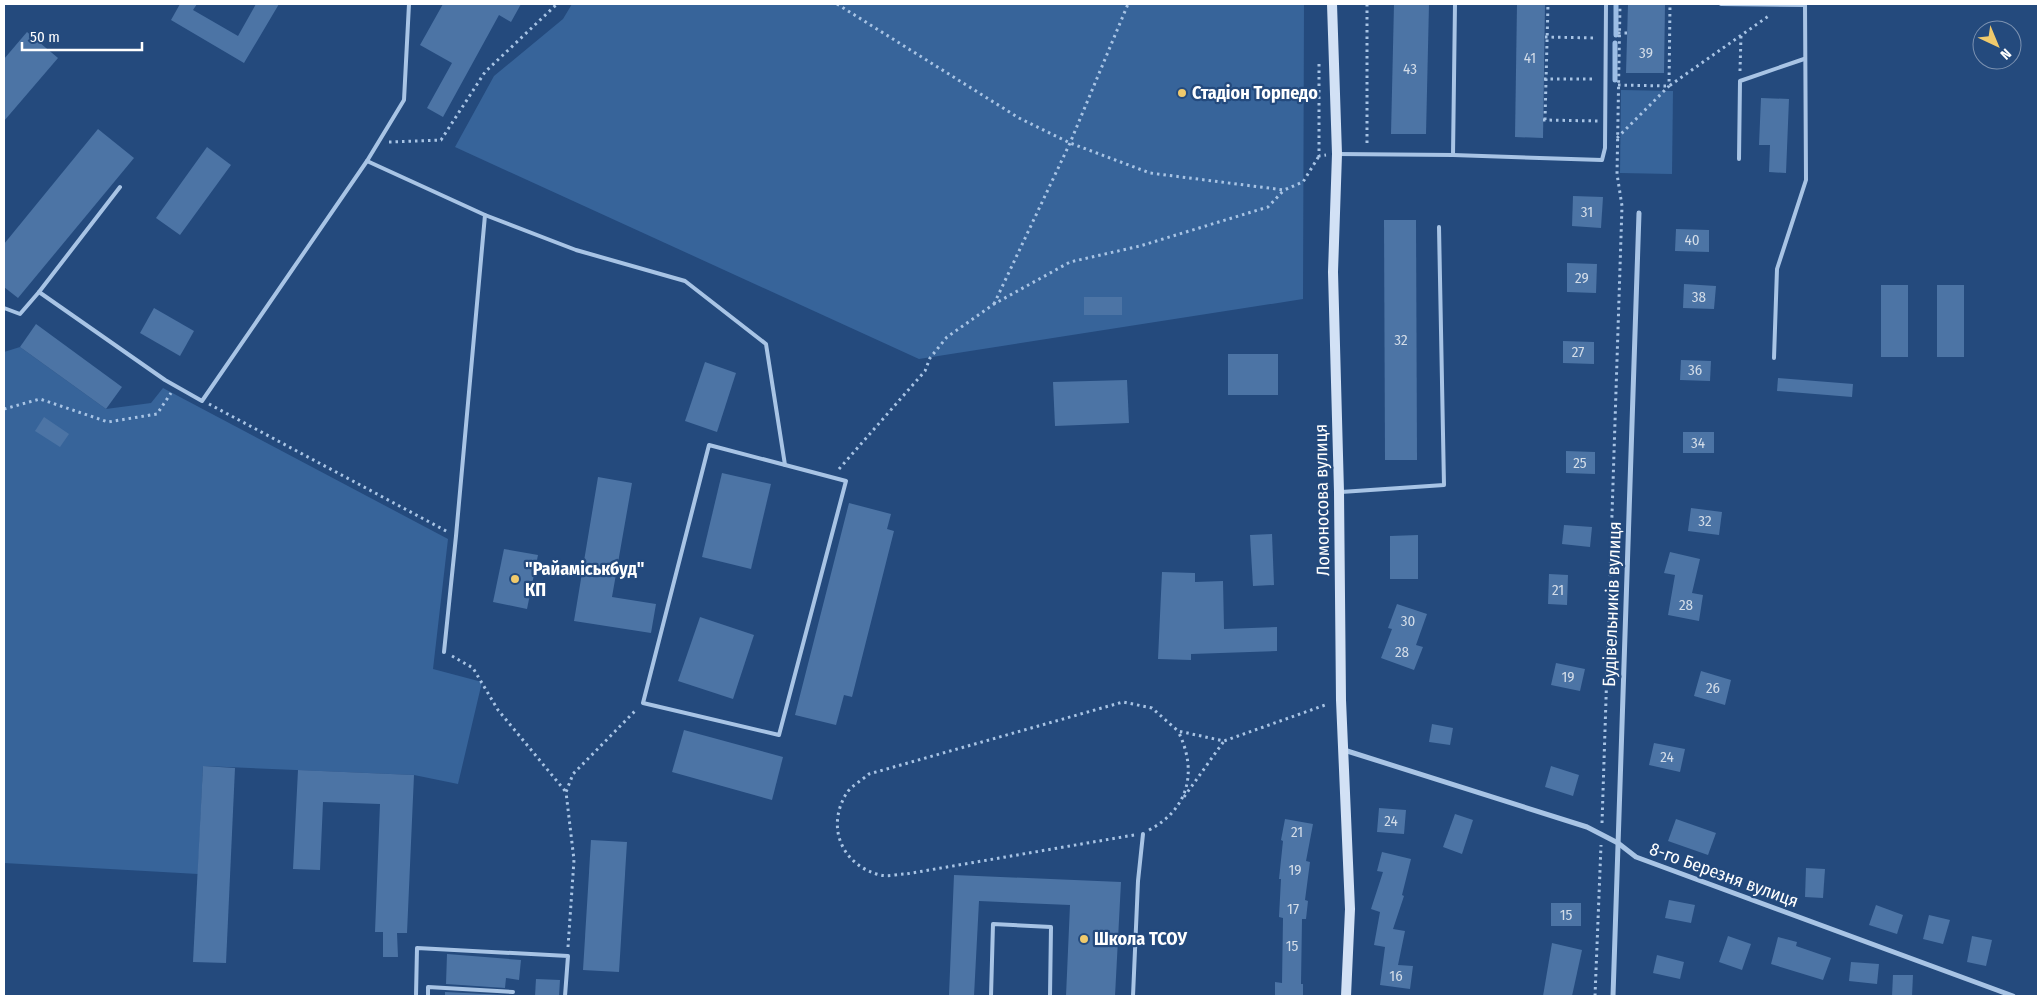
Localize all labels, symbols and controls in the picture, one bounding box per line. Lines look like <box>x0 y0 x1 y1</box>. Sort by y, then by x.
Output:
scale bar <box>22 20 142 52</box>
north arrow <box>1972 20 2022 70</box>
text: 50 m <box>30 28 60 46</box>
house number: 39 <box>1639 44 1653 62</box>
text: N <box>1997 45 2015 63</box>
house number: 41 <box>1524 49 1536 67</box>
house number: 43 <box>1403 60 1417 78</box>
place label: Стадіон Торпедо <box>1192 82 1318 104</box>
marker: Стадіон Торпедо <box>1176 87 1188 99</box>
house number: 31 <box>1581 203 1593 221</box>
house number: 40 <box>1684 231 1700 249</box>
house number: 29 <box>1575 269 1589 287</box>
house number: 38 <box>1692 288 1706 306</box>
house number: 32 <box>1394 331 1408 349</box>
house number: 27 <box>1572 343 1584 361</box>
house number: 36 <box>1688 361 1702 379</box>
street label: Ломоносова вулиця <box>1310 424 1334 576</box>
house number: 34 <box>1691 434 1705 452</box>
house number: 25 <box>1573 454 1587 472</box>
house number: 32 <box>1698 512 1712 530</box>
street label: Будівельників вулиця <box>1598 521 1626 687</box>
place label: "Райаміськбуд" КП <box>525 558 644 601</box>
marker: "Райаміськбуд" КП <box>509 573 521 585</box>
house number: 21 <box>1552 581 1564 599</box>
house number: 28 <box>1679 596 1693 614</box>
house number: 30 <box>1401 612 1415 630</box>
house number: 28 <box>1395 643 1409 661</box>
house number: 19 <box>1561 668 1575 686</box>
house number: 26 <box>1706 679 1720 697</box>
house number: 24 <box>1660 748 1674 766</box>
house number: 24 <box>1384 812 1398 830</box>
house number: 21 <box>1291 823 1303 841</box>
street label: 8-го Березня вулиця <box>1646 838 1802 912</box>
house number: 19 <box>1288 861 1302 879</box>
house number: 17 <box>1287 900 1299 918</box>
house number: 15 <box>1560 906 1572 924</box>
place label: Школа ТСОУ <box>1094 928 1187 950</box>
marker: Школа ТСОУ <box>1078 933 1090 945</box>
house number: 15 <box>1286 937 1298 955</box>
house number: 16 <box>1389 967 1403 985</box>

